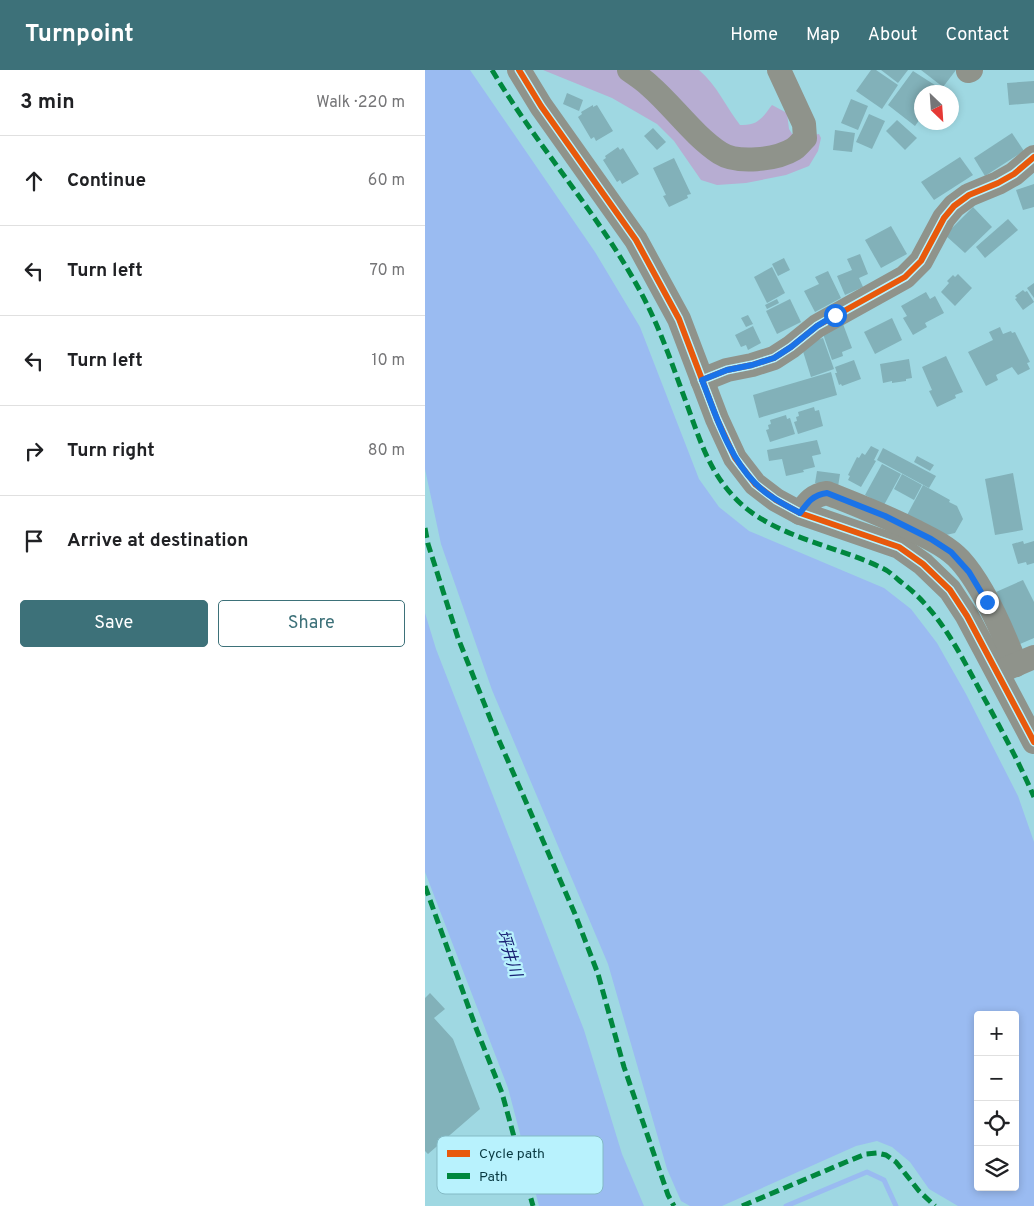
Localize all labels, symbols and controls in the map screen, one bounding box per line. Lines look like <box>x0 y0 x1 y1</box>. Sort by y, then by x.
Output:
text: Turnpoint <box>25 20 134 50</box>
text: Home <box>730 24 778 47</box>
text: Map <box>806 24 840 47</box>
text: About <box>868 24 917 47</box>
text: Contact <box>945 24 1009 47</box>
north arrow <box>914 85 959 130</box>
text: 3 min <box>20 89 75 116</box>
text: Walk · 220 m <box>316 93 405 113</box>
icon: ahead <box>20 167 48 195</box>
text: Continue <box>67 169 146 193</box>
text: 60 m <box>368 171 405 191</box>
icon: left <box>20 257 48 285</box>
text: Turn left <box>67 259 143 283</box>
text: 70 m <box>370 261 405 281</box>
route start <box>824 304 847 327</box>
icon: left <box>20 347 48 375</box>
text: Turn left <box>67 349 143 373</box>
text: 10 m <box>371 351 405 371</box>
icon: right <box>20 437 48 465</box>
text: Turn right <box>67 439 155 463</box>
text: 80 m <box>368 441 405 461</box>
icon: arrive <box>20 527 48 555</box>
text: Arrive at destination <box>67 529 248 553</box>
route end <box>976 591 999 614</box>
button: Save <box>20 600 208 647</box>
button: Share <box>218 600 405 647</box>
water label: 坪井川 <box>491 928 526 981</box>
map controls <box>974 1011 1019 1191</box>
button: + <box>974 1011 1019 1056</box>
button: − <box>974 1056 1019 1101</box>
button: locate <box>974 1101 1019 1146</box>
legend <box>437 1136 603 1194</box>
text: Cycle path <box>479 1146 545 1163</box>
button: layers <box>974 1146 1019 1191</box>
text: Path <box>479 1169 508 1186</box>

